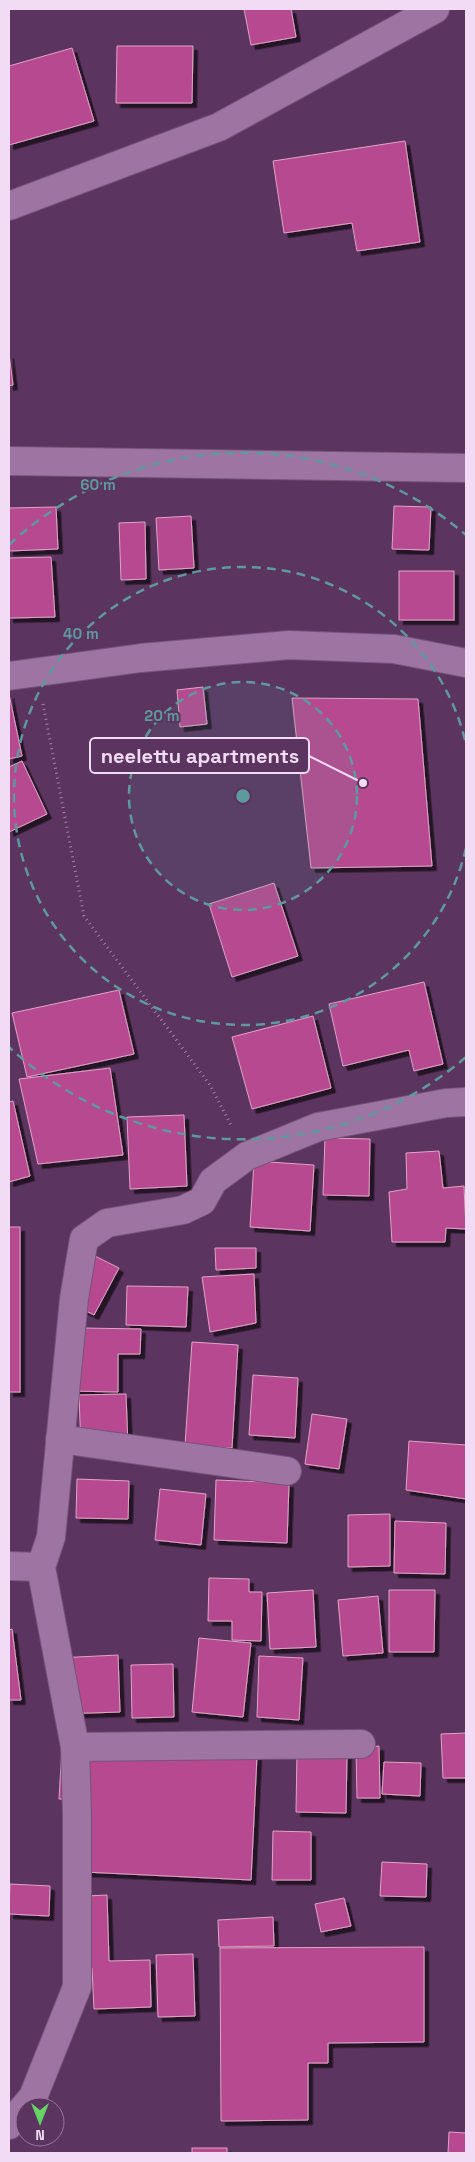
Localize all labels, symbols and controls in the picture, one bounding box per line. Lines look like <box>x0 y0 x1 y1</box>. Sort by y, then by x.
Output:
text: 60 m <box>80 475 116 494</box>
text: 40 m <box>63 624 99 643</box>
text: 20 m <box>144 706 180 725</box>
callout: neelettu apartments <box>90 738 309 773</box>
text: neelettu apartments <box>101 743 299 769</box>
centre of rings <box>234 787 252 805</box>
north arrow <box>15 2097 65 2147</box>
text: N <box>35 2126 45 2144</box>

